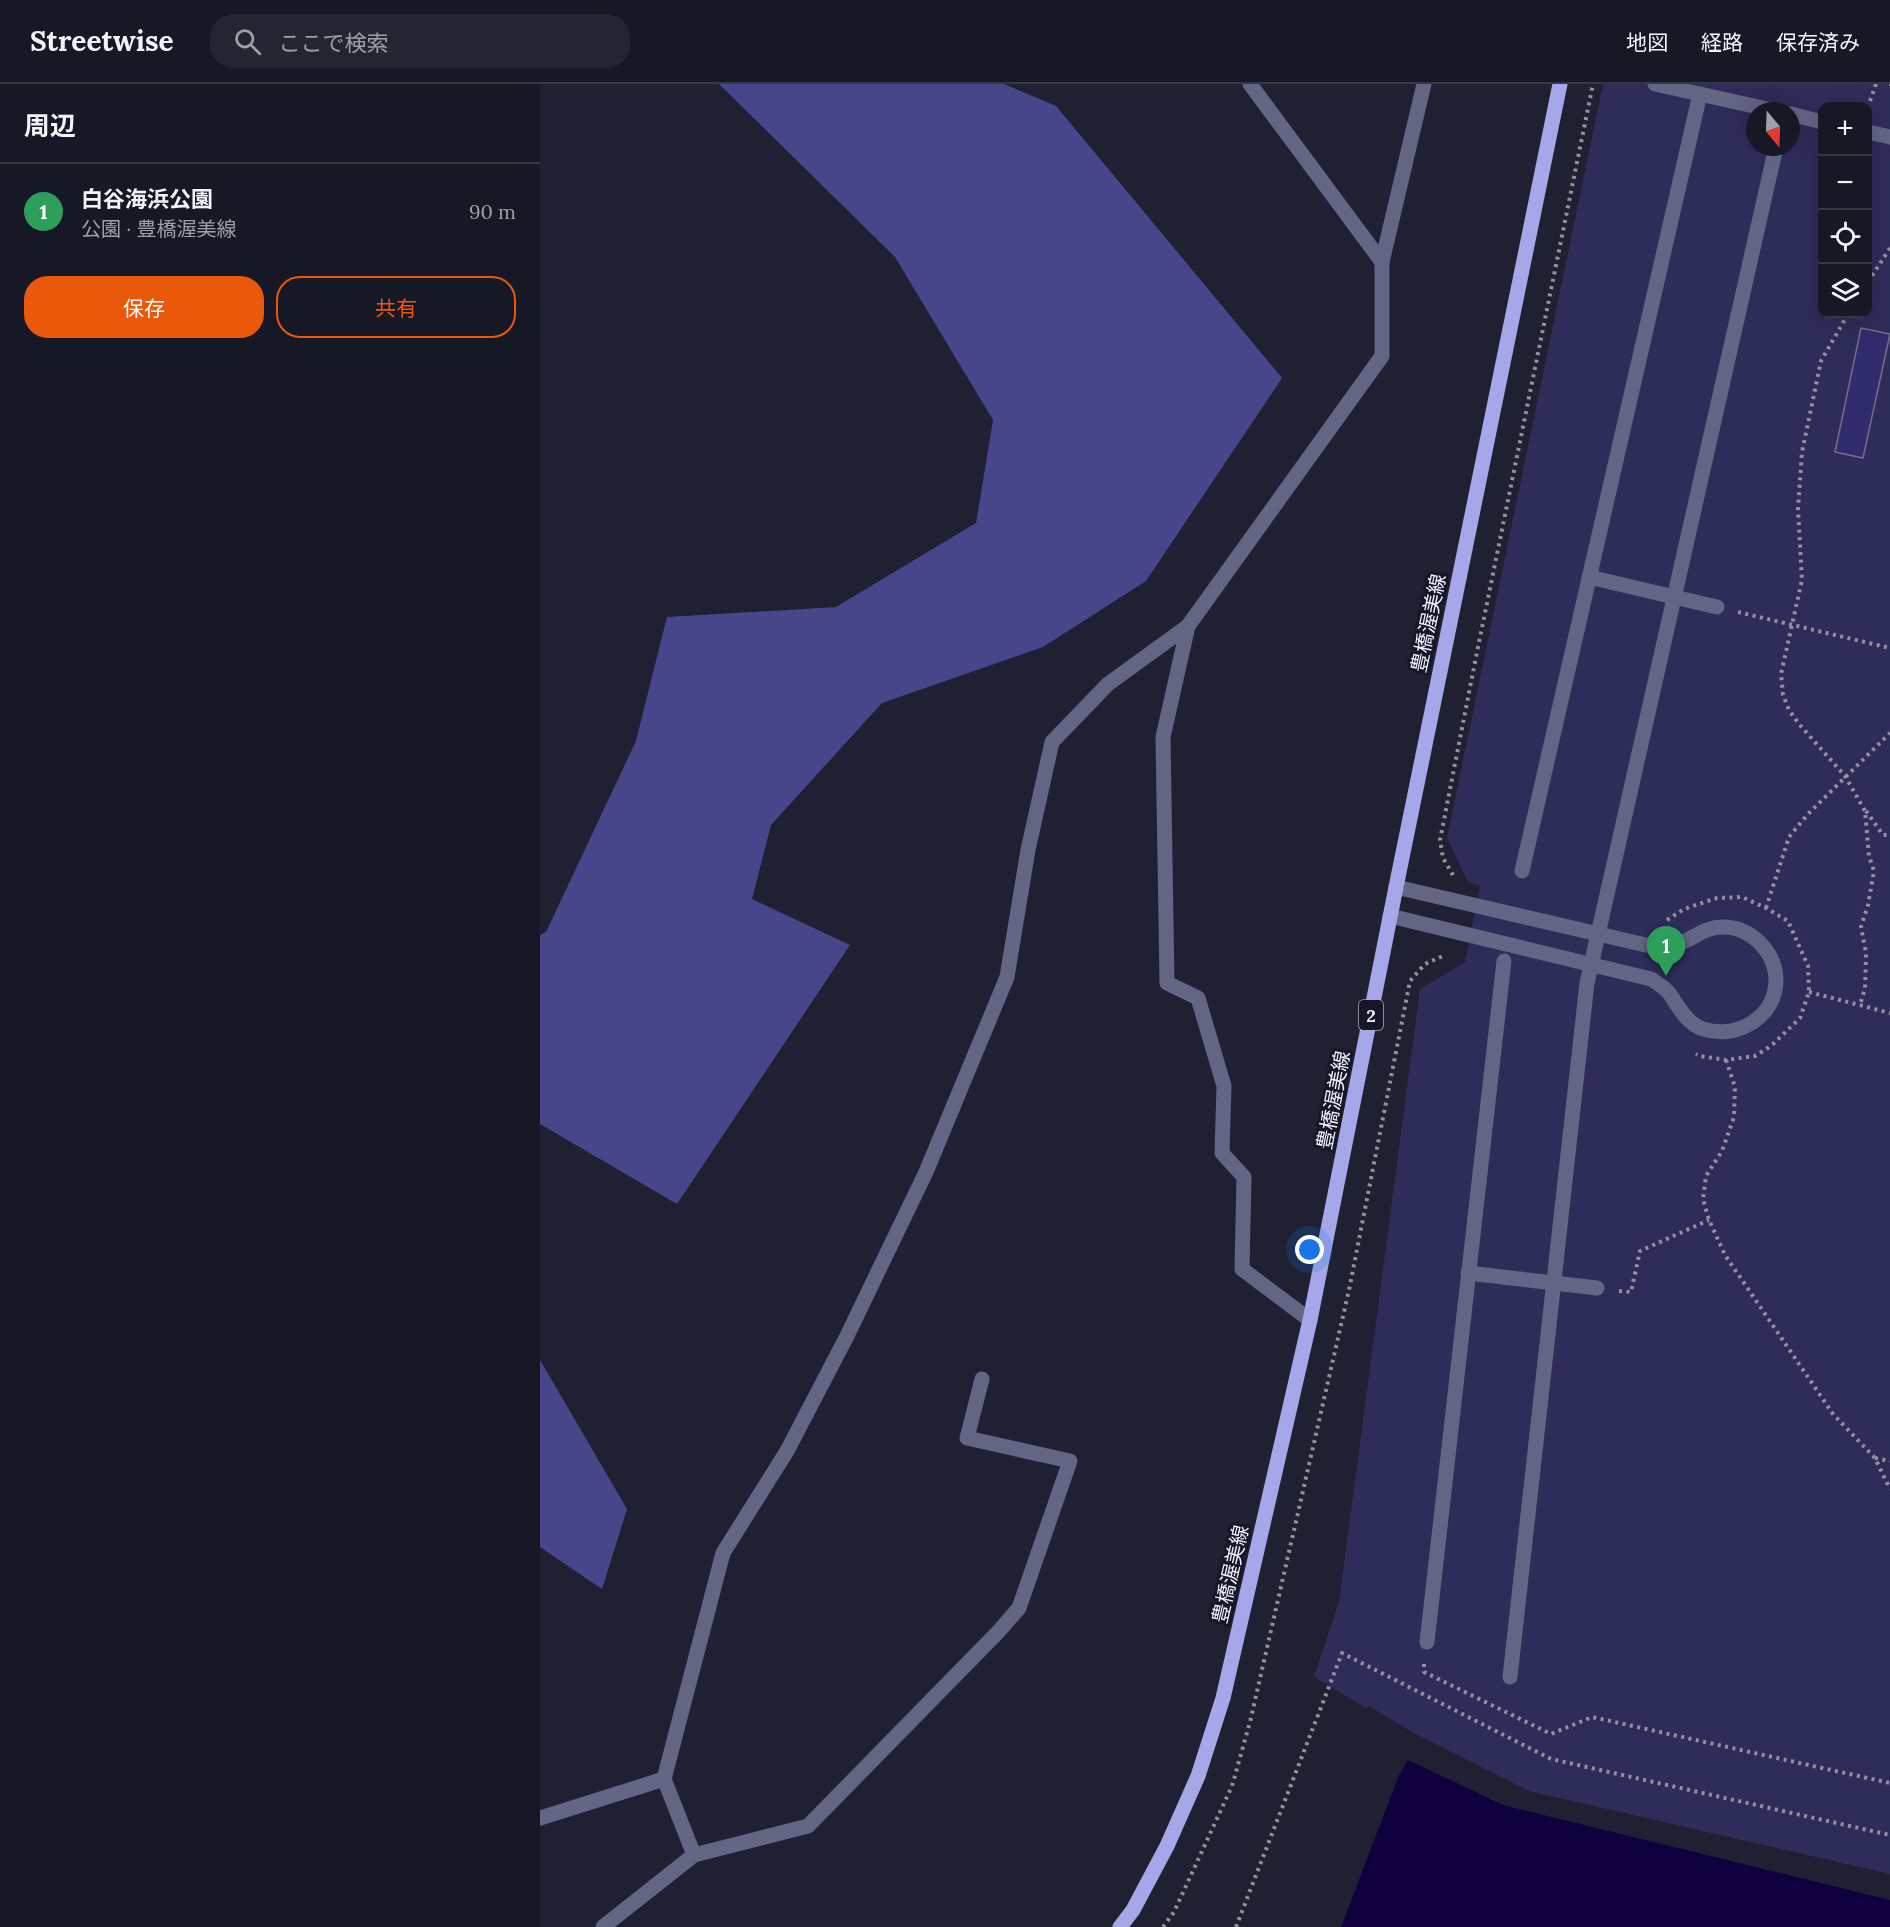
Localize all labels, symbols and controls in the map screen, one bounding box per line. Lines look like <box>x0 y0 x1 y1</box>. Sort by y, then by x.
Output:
search box <box>210 14 630 68</box>
text: Streetwise <box>30 23 174 59</box>
icon: search <box>231 25 264 58</box>
text: ここで検索 <box>279 29 389 57</box>
text: 地図 <box>1626 29 1668 56</box>
text: 経路 <box>1701 29 1743 56</box>
text: 保存済み <box>1776 29 1860 56</box>
north arrow <box>1746 102 1800 156</box>
map controls <box>1818 102 1872 318</box>
button: + <box>1818 102 1872 156</box>
text: 周辺 <box>24 109 76 142</box>
button: − <box>1818 156 1872 210</box>
text: 白谷海浜公園 <box>81 185 213 213</box>
text: 1 <box>39 199 48 224</box>
text: 90 m <box>469 199 516 224</box>
button: locate <box>1818 210 1872 264</box>
text: 公園 · 豊橋渥美線 <box>81 216 237 241</box>
button: layers <box>1818 264 1872 318</box>
button: 保存 <box>24 276 264 338</box>
button: 共有 <box>276 276 516 338</box>
street label: 豊橋渥美線 <box>1405 571 1451 675</box>
pin: 1 <box>1646 926 1686 976</box>
road number: 2 <box>1359 1000 1383 1030</box>
street label: 豊橋渥美線 <box>1311 1049 1355 1151</box>
your location <box>1295 1235 1324 1264</box>
street label: 豊橋渥美線 <box>1207 1522 1253 1626</box>

